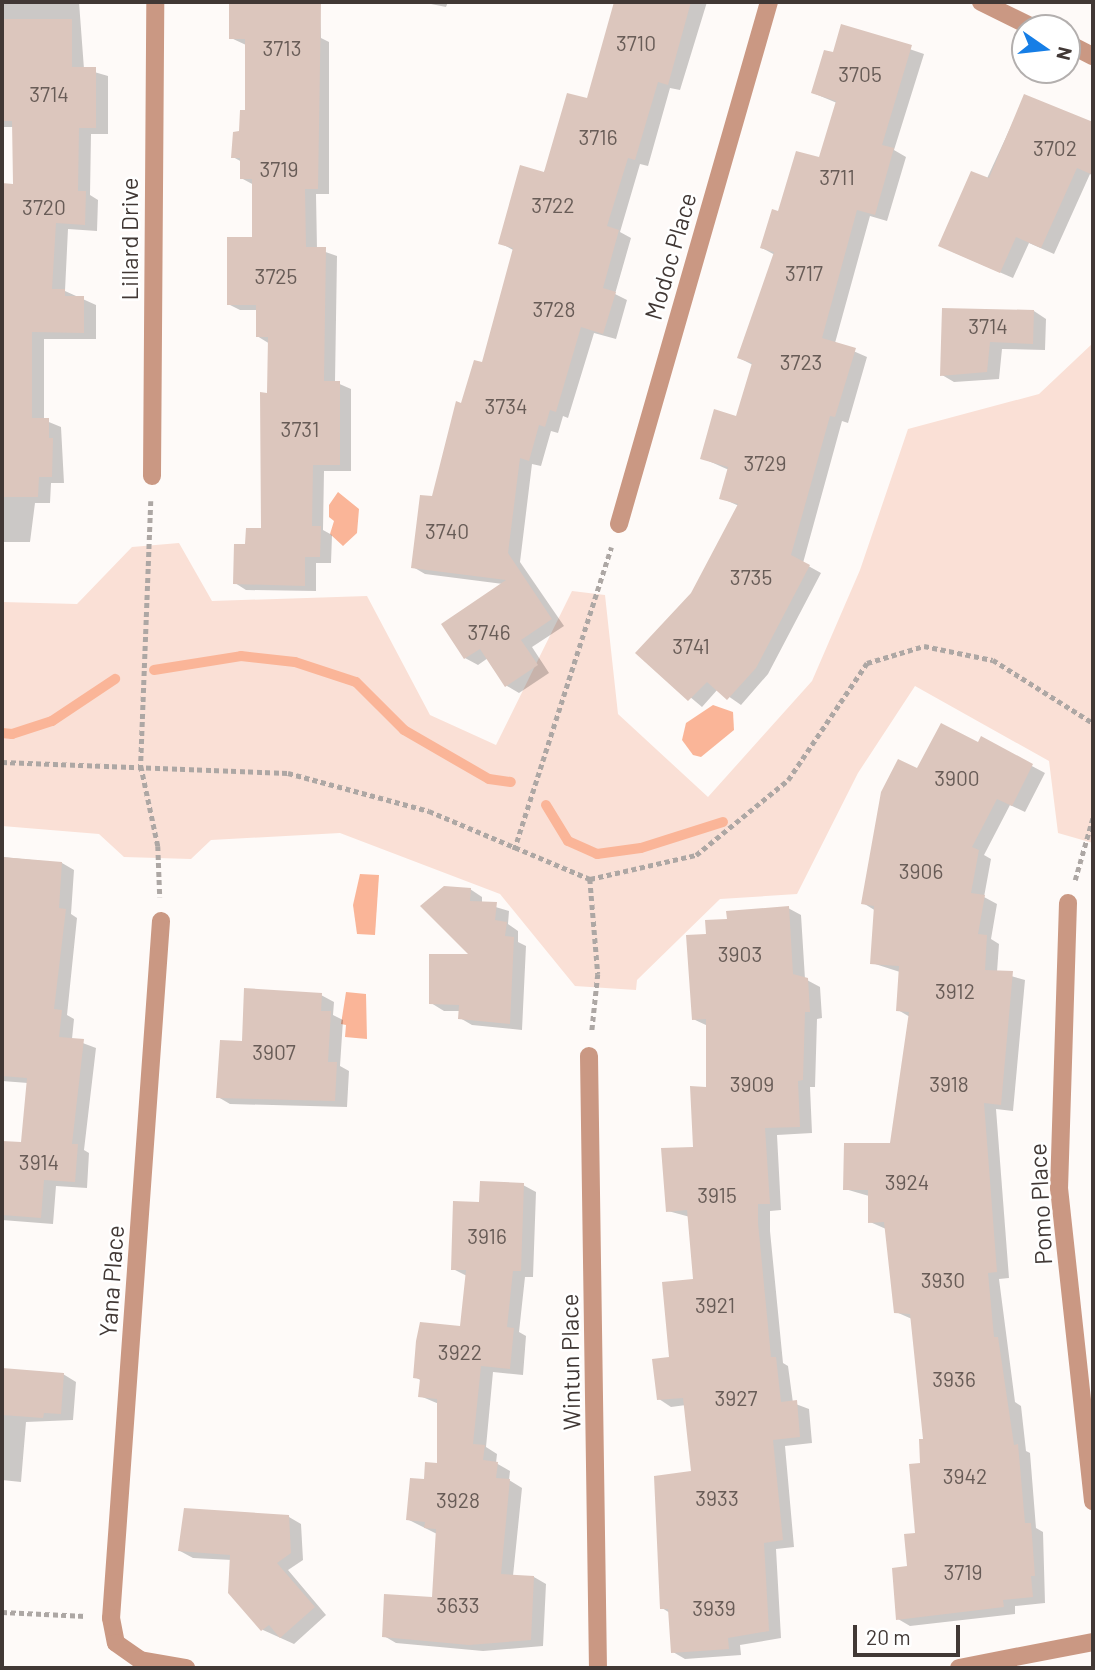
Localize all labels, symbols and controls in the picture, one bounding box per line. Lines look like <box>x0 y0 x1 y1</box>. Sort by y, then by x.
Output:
north arrow <box>1011 14 1081 84</box>
house number: 3710 <box>616 30 656 56</box>
house number: 3713 <box>263 35 301 61</box>
text: N <box>1052 45 1078 63</box>
house number: 3705 <box>838 61 882 87</box>
house number: 3714 <box>29 81 69 107</box>
house number: 3716 <box>579 124 617 150</box>
house number: 3702 <box>1033 135 1077 161</box>
house number: 3719 <box>259 156 299 182</box>
house number: 3711 <box>819 164 855 190</box>
street label: Lillard Drive <box>115 177 143 301</box>
street label: Modoc Place <box>638 189 702 323</box>
house number: 3722 <box>531 192 575 218</box>
house number: 3720 <box>22 194 66 220</box>
house number: 3717 <box>785 260 823 286</box>
house number: 3725 <box>255 263 297 289</box>
house number: 3728 <box>533 296 575 322</box>
house number: 3714 <box>968 313 1008 339</box>
house number: 3723 <box>780 349 822 375</box>
house number: 3734 <box>484 393 528 419</box>
house number: 3731 <box>281 416 319 442</box>
house number: 3729 <box>744 450 786 476</box>
house number: 3740 <box>425 518 469 544</box>
house number: 3735 <box>730 564 772 590</box>
house number: 3746 <box>467 619 511 645</box>
house number: 3741 <box>672 633 710 659</box>
house number: 3900 <box>934 765 980 791</box>
house number: 3906 <box>899 858 943 884</box>
house number: 3903 <box>718 941 762 967</box>
house number: 3912 <box>935 978 975 1004</box>
house number: 3907 <box>252 1039 296 1065</box>
house number: 3909 <box>730 1071 774 1097</box>
house number: 3918 <box>929 1071 969 1097</box>
street label: Pomo Place <box>1022 1143 1058 1265</box>
house number: 3914 <box>19 1149 59 1175</box>
house number: 3924 <box>885 1169 929 1195</box>
house number: 3915 <box>697 1182 737 1208</box>
house number: 3916 <box>467 1223 507 1249</box>
street label: Yana Place <box>93 1224 129 1338</box>
house number: 3930 <box>921 1267 965 1293</box>
house number: 3921 <box>695 1292 735 1318</box>
street label: Wintun Place <box>554 1293 586 1431</box>
house number: 3922 <box>438 1339 482 1365</box>
house number: 3936 <box>932 1366 976 1392</box>
house number: 3927 <box>715 1385 757 1411</box>
house number: 3942 <box>943 1463 987 1489</box>
house number: 3933 <box>695 1485 739 1511</box>
house number: 3928 <box>436 1487 480 1513</box>
house number: 3719 <box>943 1559 983 1585</box>
house number: 3633 <box>436 1592 480 1618</box>
house number: 3939 <box>692 1595 736 1621</box>
scale bar <box>857 1610 964 1654</box>
text: 20 m <box>866 1624 911 1649</box>

